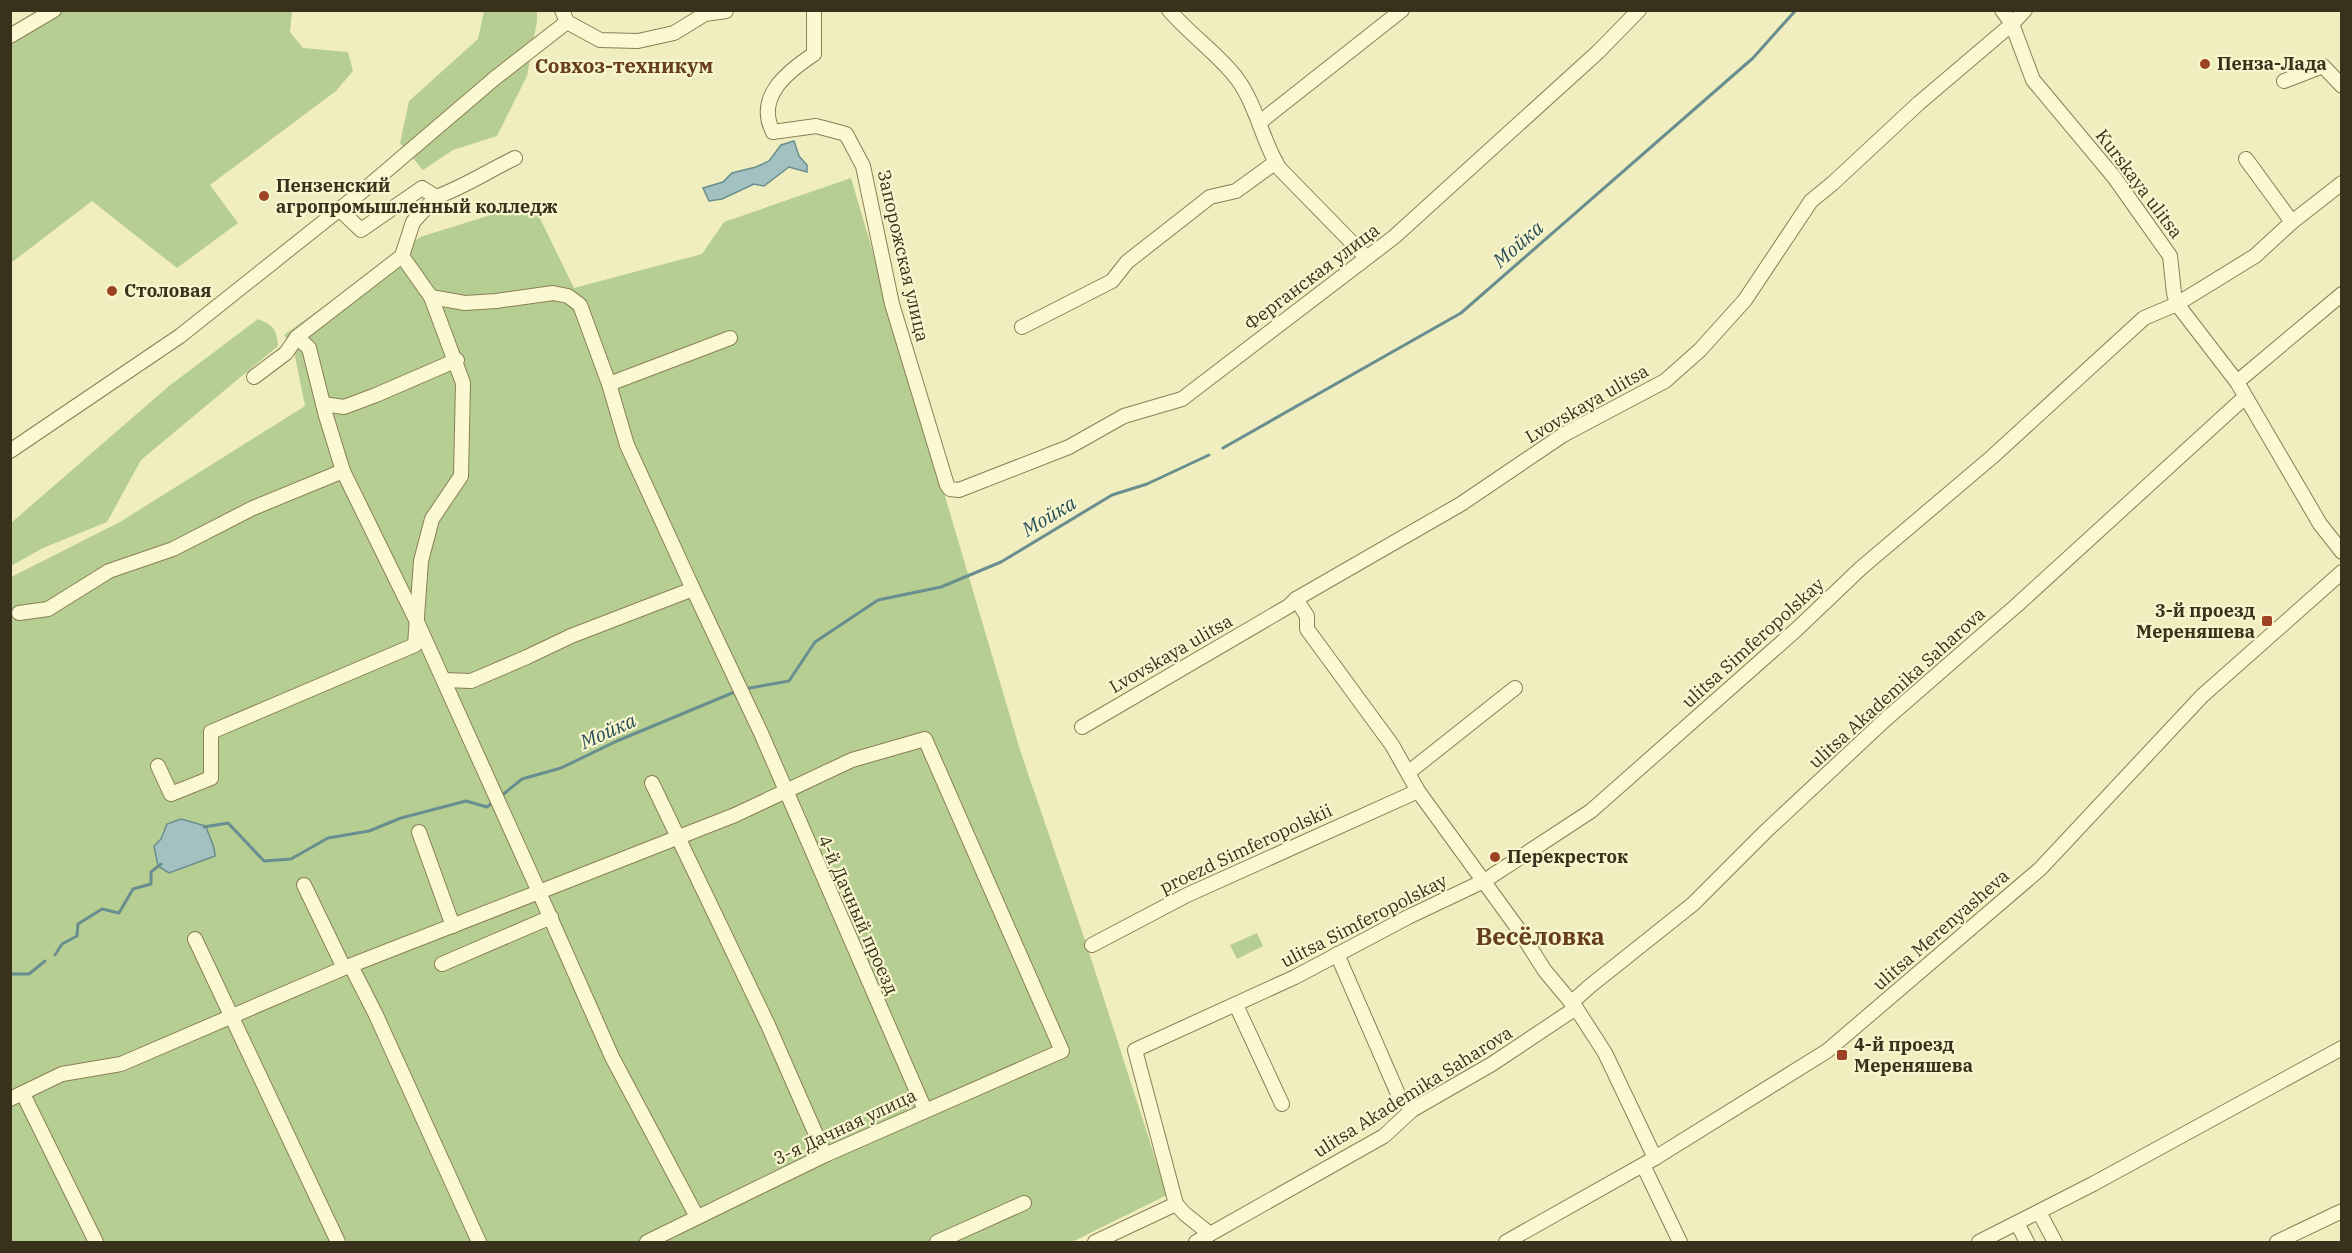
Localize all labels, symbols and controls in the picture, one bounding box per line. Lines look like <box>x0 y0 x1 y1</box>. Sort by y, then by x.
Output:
district label: Совхоз-техникум <box>535 52 713 79</box>
place label: Пенза-Лада <box>2217 52 2327 75</box>
marker: Пенза-Лада <box>2198 57 2212 71</box>
street label: Kurskaya ulitsa <box>2091 125 2188 243</box>
street label: Запорожская улица <box>873 168 934 344</box>
place label: Пензенский агропромышленный колледж <box>276 174 558 218</box>
marker: Пензенский агропромышленный колледж <box>257 189 271 203</box>
water label: Мойка <box>1486 214 1549 274</box>
street label: Ферганская улица <box>1239 218 1384 335</box>
place label: Столовая <box>124 279 212 302</box>
marker: Столовая <box>105 284 119 298</box>
street label: Lvovskaya ulitsa <box>1521 359 1653 448</box>
water label: Мойка <box>1016 489 1081 543</box>
street label: ulitsa Simferopolskay <box>1677 572 1829 713</box>
place label: 3-й проезд Мереняшева <box>2136 599 2255 643</box>
street label: ulitsa Akademika Saharova <box>1803 602 1990 773</box>
street label: Lvovskaya ulitsa <box>1105 609 1237 698</box>
marker: 3-й проезд Мереняшева <box>2260 614 2274 628</box>
water label: Мойка <box>574 706 640 755</box>
street label: proezd Simferopolskii <box>1156 798 1336 899</box>
street label: 4-й Дачный проезд <box>813 832 904 998</box>
place label: Перекресток <box>1507 845 1628 868</box>
marker: Перекресток <box>1488 850 1502 864</box>
street label: ulitsa Merenyasheva <box>1868 864 2014 995</box>
street label: ulitsa Simferopolskay <box>1277 868 1451 973</box>
district label: Весёловка <box>1475 920 1605 952</box>
street label: ulitsa Akademika Saharova <box>1309 1021 1517 1162</box>
place label: 4-й проезд Мереняшева <box>1854 1033 1973 1077</box>
marker: 4-й проезд Мереняшева <box>1835 1048 1849 1062</box>
street label: 3-я Дачная улица <box>770 1083 920 1170</box>

